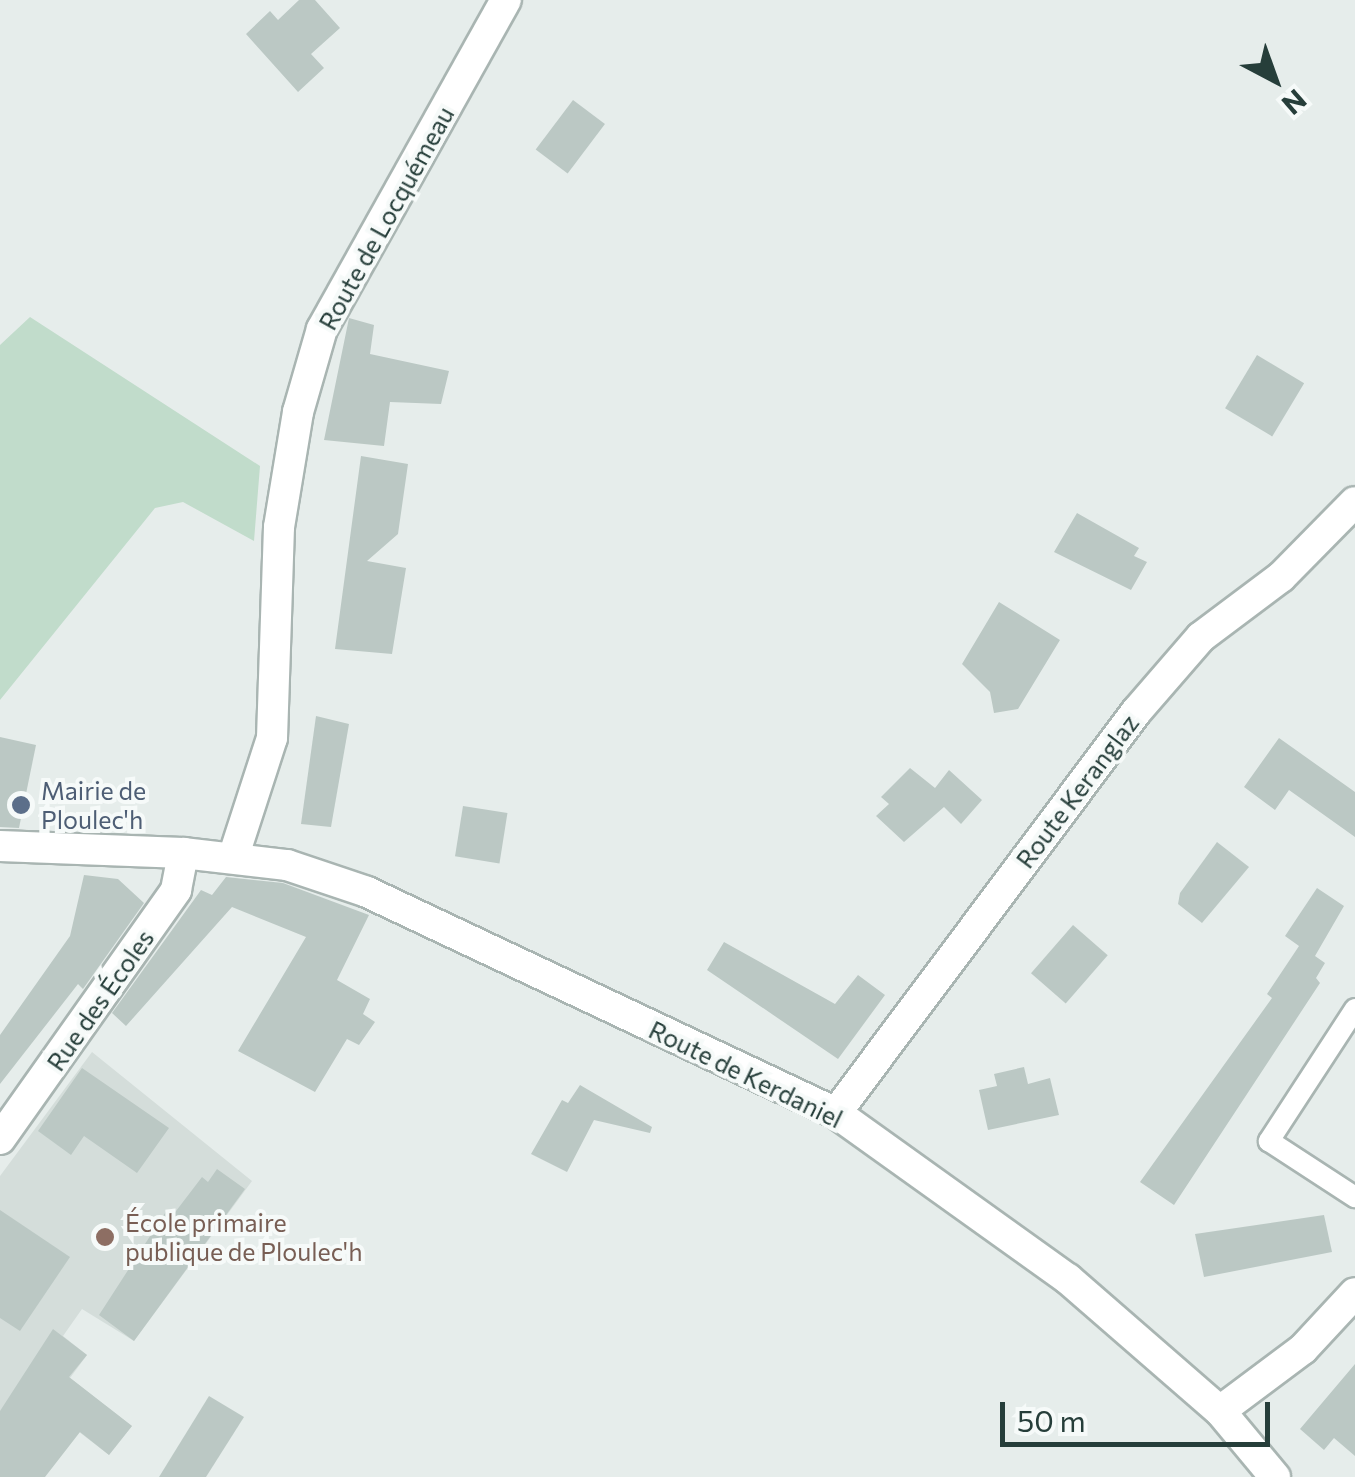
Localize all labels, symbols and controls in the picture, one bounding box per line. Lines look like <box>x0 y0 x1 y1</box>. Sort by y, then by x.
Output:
north arrow <box>1225 30 1325 130</box>
text: N <box>1276 83 1314 122</box>
street label: Route de Locquémeau <box>312 101 460 335</box>
street label: Route Keranglaz <box>1010 708 1144 874</box>
place label: Mairie de Ploulec'h <box>41 776 146 835</box>
marker: Mairie de Ploulec'h <box>10 794 32 816</box>
street label: Rue des Écoles <box>40 924 160 1076</box>
street label: Route de Kerdaniel <box>644 1014 848 1134</box>
place label: École primaire publique de Ploulec'h <box>125 1208 362 1267</box>
marker: École primaire publique de Ploulec'h <box>94 1226 116 1248</box>
scale bar <box>1005 1382 1275 1444</box>
text: 50 m <box>1017 1401 1086 1438</box>

